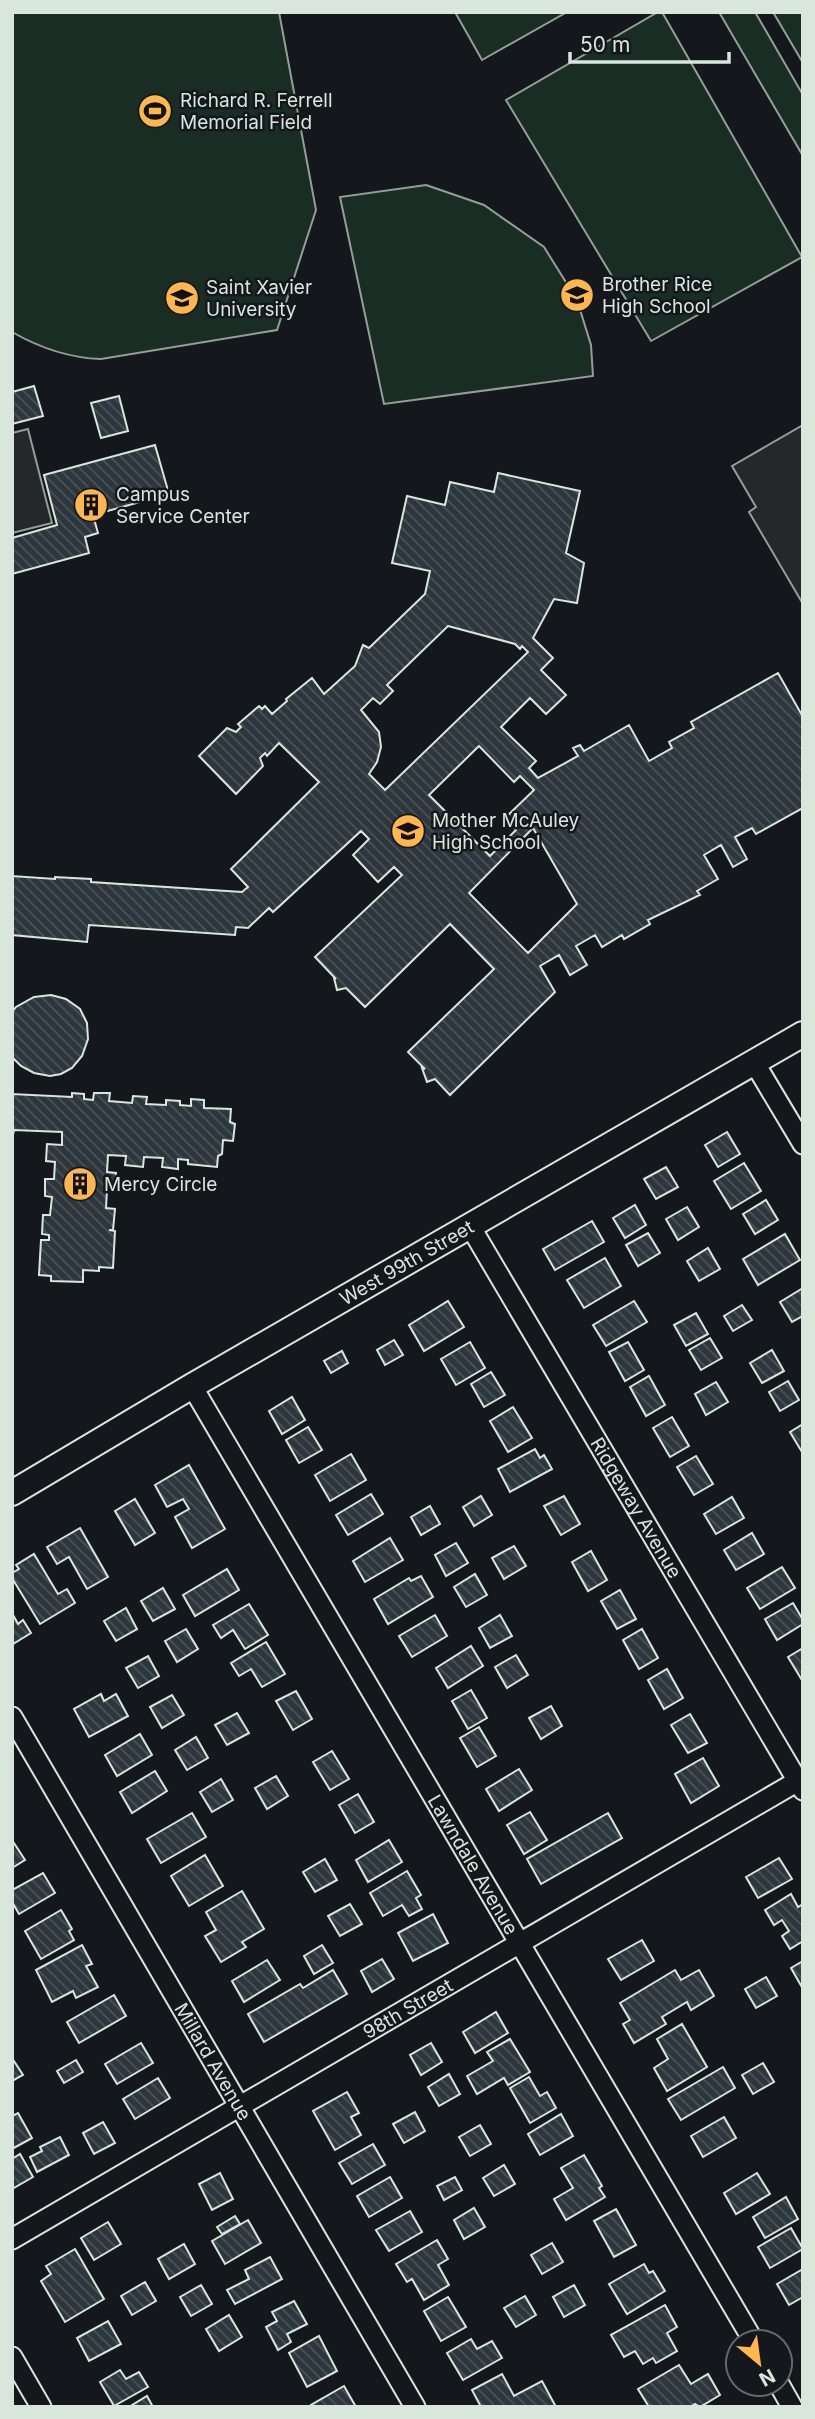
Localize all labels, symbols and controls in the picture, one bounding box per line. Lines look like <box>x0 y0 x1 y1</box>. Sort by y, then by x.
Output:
scale bar <box>570 21 729 65</box>
text: 50 m <box>580 32 630 57</box>
place label: Richard R. Ferrell Memorial Field <box>180 89 333 134</box>
sports icon: Richard R. Ferrell Memorial Field <box>136 92 174 130</box>
place label: Brother Rice High School <box>602 273 712 318</box>
place label: Saint Xavier University <box>206 276 312 321</box>
school or university icon: Brother Rice High School <box>558 276 596 314</box>
school or university icon: Saint Xavier University <box>163 279 201 317</box>
place label: Campus Service Center <box>116 483 250 528</box>
building icon: Campus Service Center <box>72 486 110 524</box>
place label: Mother McAuley High School <box>432 809 580 854</box>
school or university icon: Mother McAuley High School <box>389 812 427 850</box>
building icon: Mercy Circle <box>61 1165 99 1203</box>
place label: Mercy Circle <box>104 1173 217 1196</box>
street label: West 99th Street <box>335 1215 478 1310</box>
street label: Ridgeway Avenue <box>586 1433 687 1582</box>
street label: Lawndale Avenue <box>423 1790 523 1939</box>
street label: 98th Street <box>359 1973 457 2043</box>
street label: Millard Avenue <box>170 1999 257 2124</box>
north arrow <box>724 2328 794 2398</box>
text: N <box>755 2364 779 2391</box>

